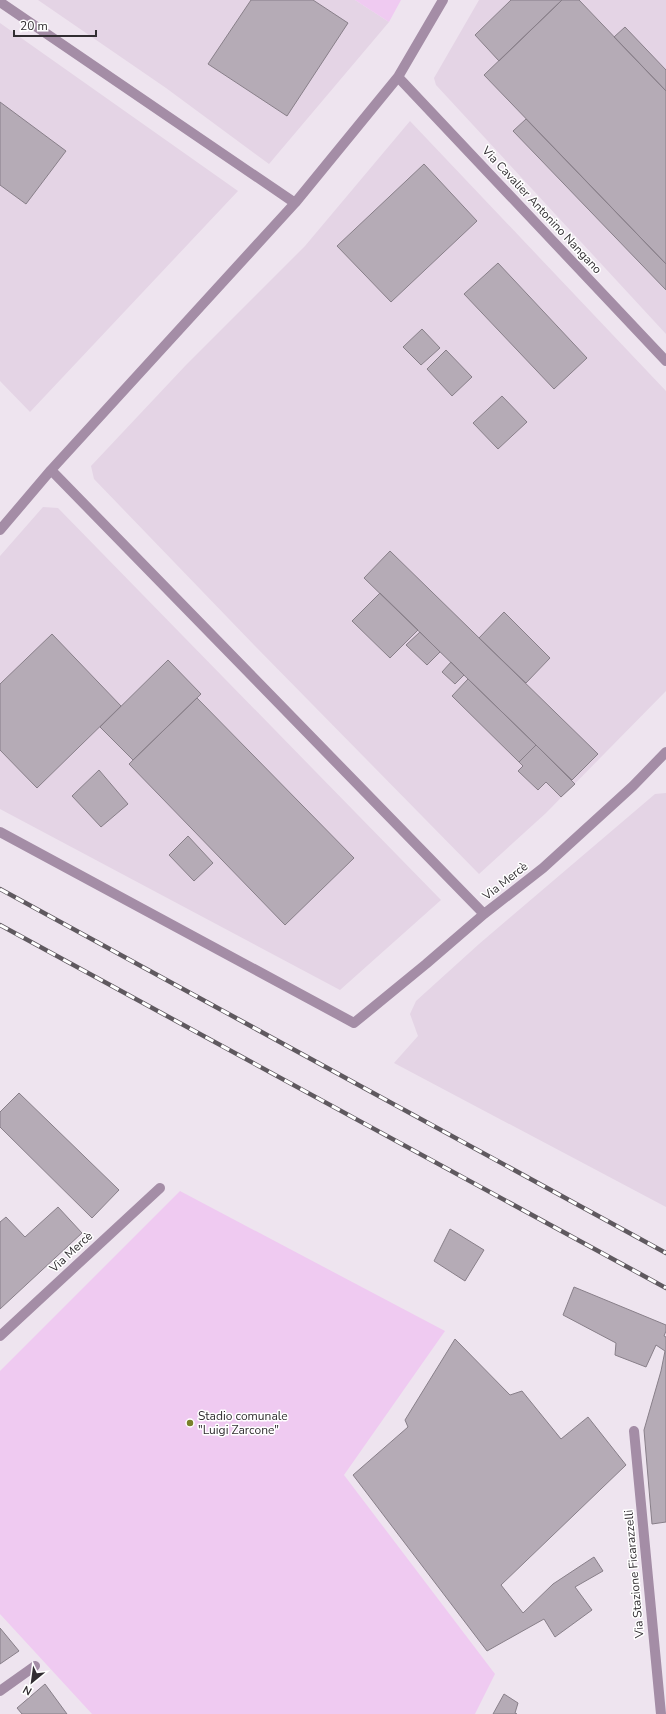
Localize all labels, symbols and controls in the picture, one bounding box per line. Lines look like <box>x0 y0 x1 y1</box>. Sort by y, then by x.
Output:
scale bar <box>14 12 96 38</box>
text: 20 m <box>20 18 48 34</box>
street label: Via Cavalier Antonino Nangano <box>478 142 606 277</box>
street label: Via Mercè <box>478 858 531 904</box>
street label: Via Mercè <box>45 1228 96 1277</box>
place label: Stadio comunale "Luigi Zarcone" <box>198 1408 288 1438</box>
marker: Stadio comunale "Luigi Zarcone" <box>185 1418 195 1428</box>
street label: Via Stazione Ficarazzelli <box>620 1509 648 1640</box>
north arrow <box>12 1662 52 1702</box>
text: N <box>20 1682 35 1699</box>

